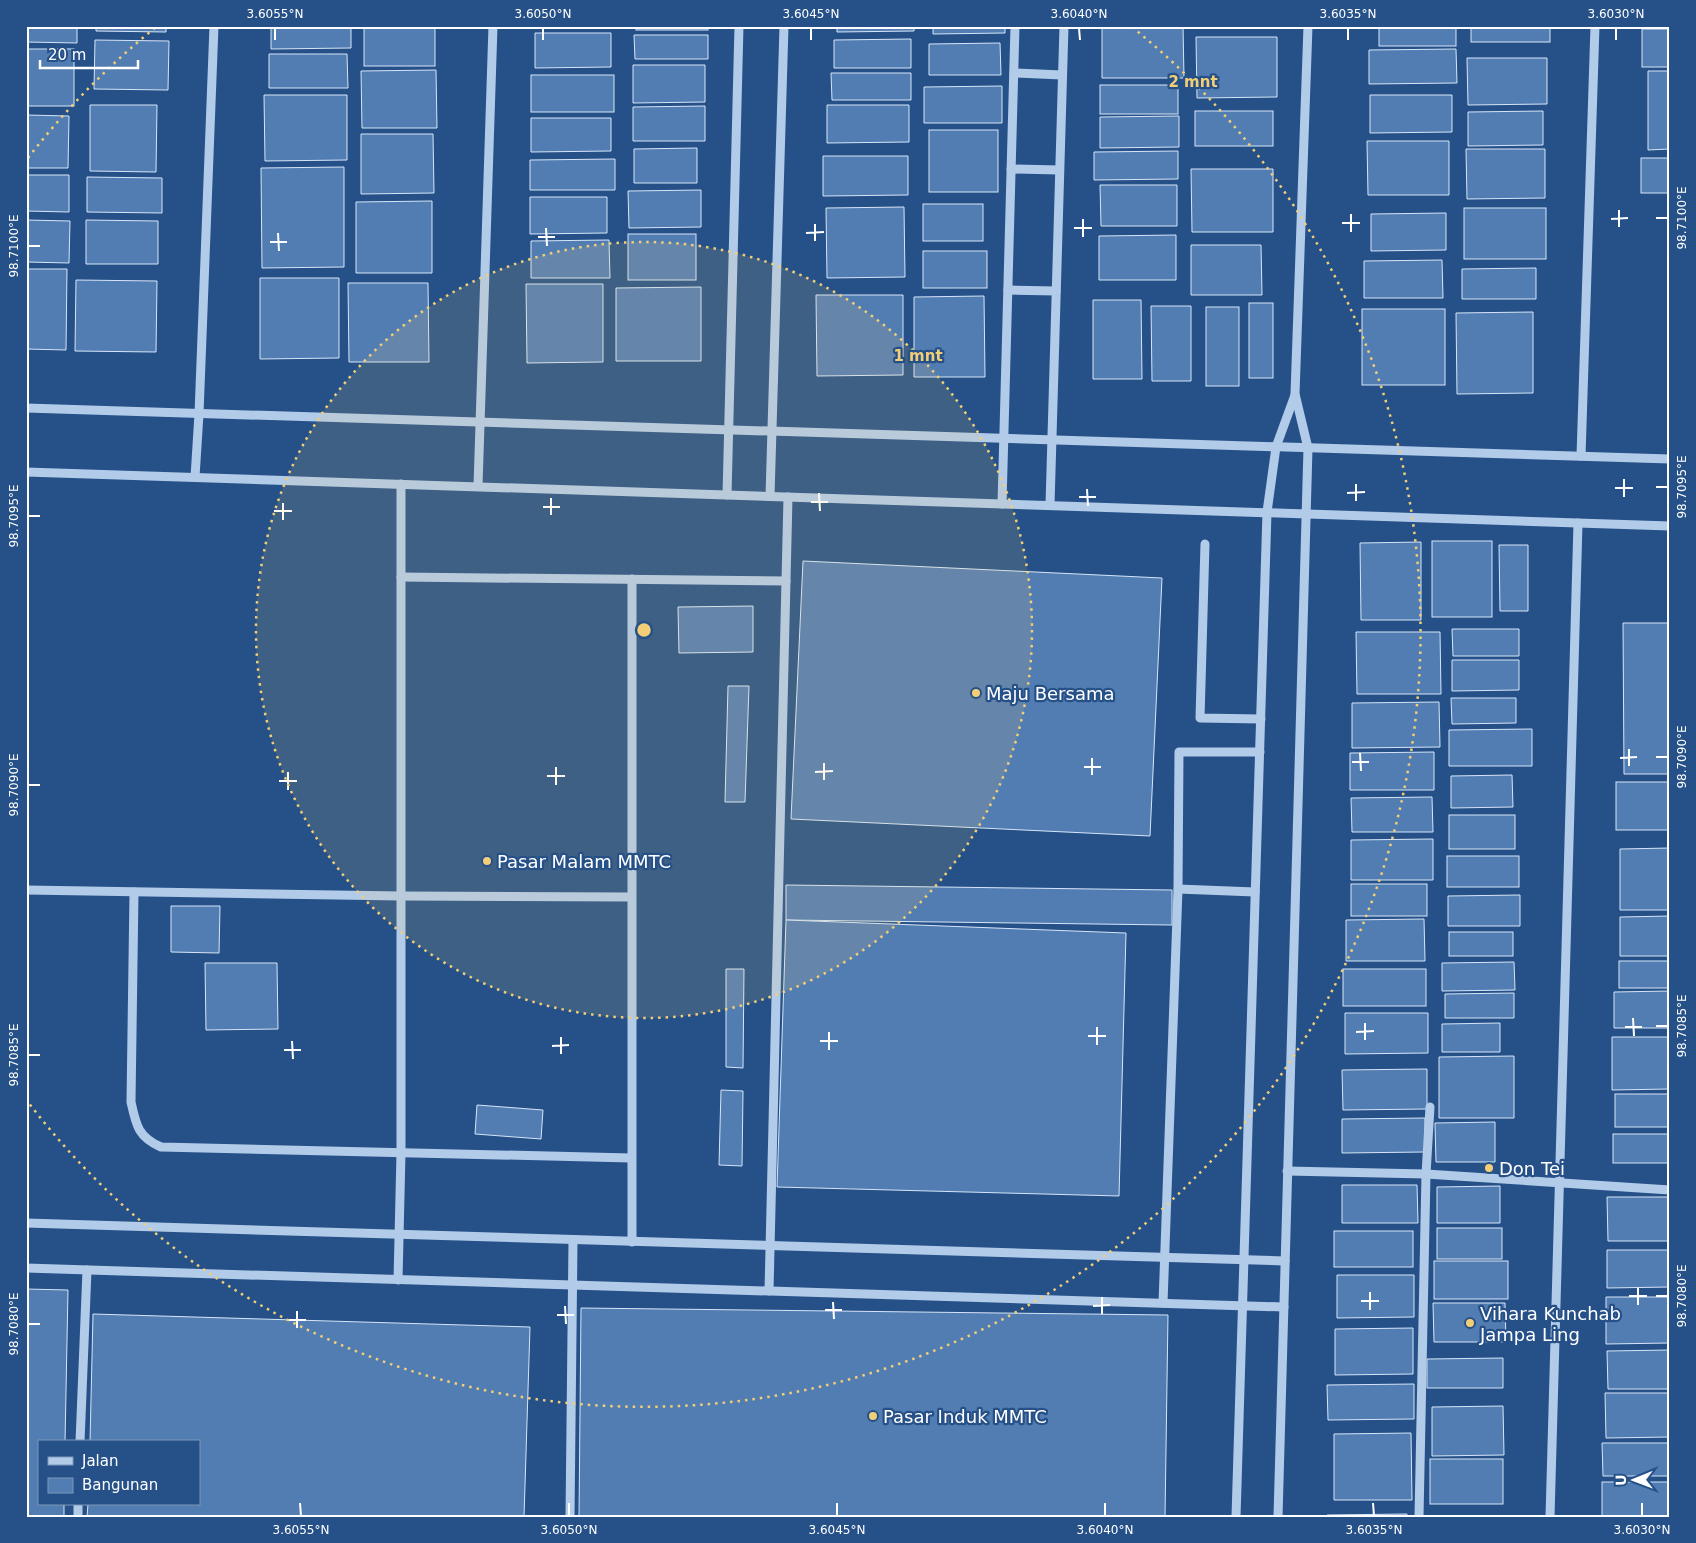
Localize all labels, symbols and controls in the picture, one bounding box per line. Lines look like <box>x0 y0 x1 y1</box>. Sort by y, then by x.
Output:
text: 3.6055°N <box>247 7 303 21</box>
text: 3.6050°N <box>515 7 571 21</box>
text: 3.6045°N <box>783 7 839 21</box>
text: 3.6040°N <box>1051 7 1107 21</box>
text: 3.6035°N <box>1320 7 1376 21</box>
text: 3.6030°N <box>1588 7 1644 21</box>
scale bar <box>40 38 138 70</box>
text: 20 m <box>48 46 86 64</box>
text: 2 mnt <box>1168 73 1218 91</box>
text: 98.7100°E <box>1675 186 1689 250</box>
text: 98.7100°E <box>7 214 21 278</box>
text: 1 mnt <box>893 347 943 365</box>
text: 98.7095°E <box>1675 455 1689 519</box>
text: 98.7095°E <box>7 484 21 548</box>
centre of rings <box>635 621 653 639</box>
place label: Maju Bersama <box>986 683 1115 704</box>
marker: Maju Bersama <box>970 687 982 699</box>
text: 98.7090°E <box>1675 725 1689 789</box>
text: 98.7090°E <box>7 753 21 817</box>
place label: Pasar Malam MMTC <box>497 851 671 872</box>
marker: Pasar Malam MMTC <box>481 855 493 867</box>
text: 98.7085°E <box>1675 994 1689 1058</box>
text: 98.7085°E <box>7 1023 21 1087</box>
place label: Don Tei <box>1499 1158 1565 1179</box>
marker: Don Tei <box>1483 1162 1495 1174</box>
text: 98.7080°E <box>1675 1264 1689 1328</box>
text: 98.7080°E <box>7 1292 21 1356</box>
place label: Vihara Kunchab Jampa Ling <box>1479 1303 1621 1345</box>
marker: Vihara Kunchab Jampa Ling <box>1464 1317 1476 1329</box>
place label: Pasar Induk MMTC <box>883 1406 1047 1427</box>
marker: Pasar Induk MMTC <box>867 1410 879 1422</box>
legend <box>38 1440 200 1506</box>
text: Jalan <box>81 1452 118 1470</box>
north arrow <box>1608 1456 1658 1506</box>
text: U <box>1613 1474 1629 1486</box>
text: Bangunan <box>82 1476 158 1494</box>
text: 3.6055°N <box>273 1523 329 1537</box>
text: 3.6050°N <box>541 1523 597 1537</box>
text: 3.6045°N <box>809 1523 865 1537</box>
text: 3.6040°N <box>1077 1523 1133 1537</box>
text: 3.6035°N <box>1346 1523 1402 1537</box>
text: 3.6030°N <box>1614 1523 1670 1537</box>

